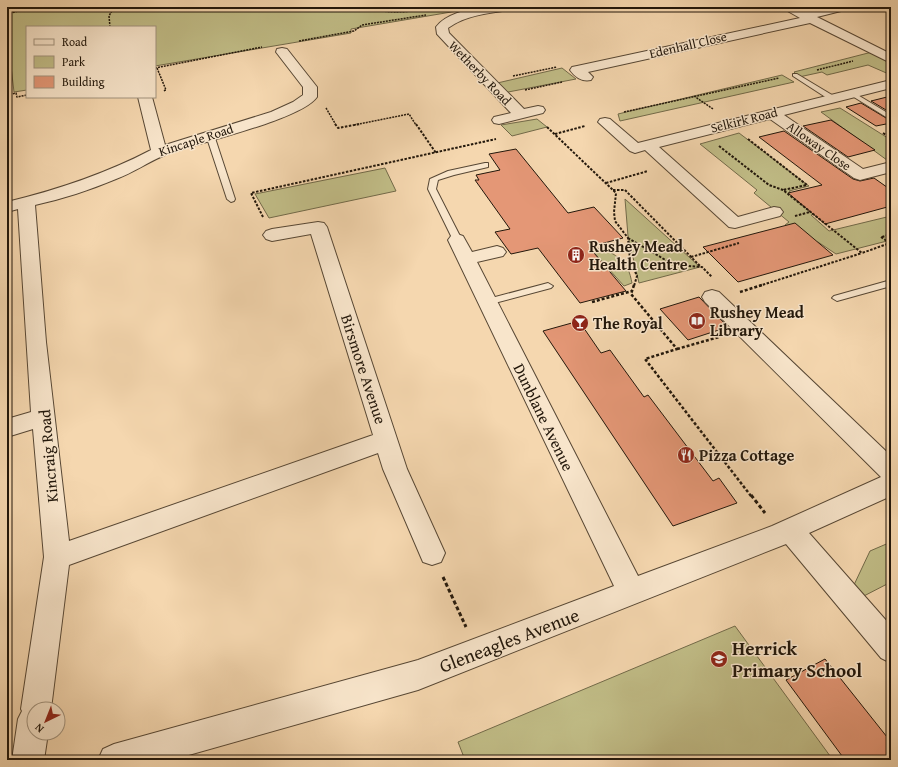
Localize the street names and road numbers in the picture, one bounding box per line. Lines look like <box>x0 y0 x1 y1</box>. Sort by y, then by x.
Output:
street label: Edenhall Close <box>647 27 729 63</box>
street label: Wetherby Road <box>444 36 516 110</box>
street label: Selkirk Road <box>709 102 780 137</box>
street label: Alloway Close <box>783 117 855 175</box>
street label: Kincaple Road <box>156 119 236 161</box>
street label: Birsmore Avenue <box>335 311 393 427</box>
street label: Dunblane Avenue <box>508 359 580 475</box>
street label: Kincraig Road <box>32 408 64 504</box>
street label: Gleneagles Avenue <box>435 600 583 680</box>

